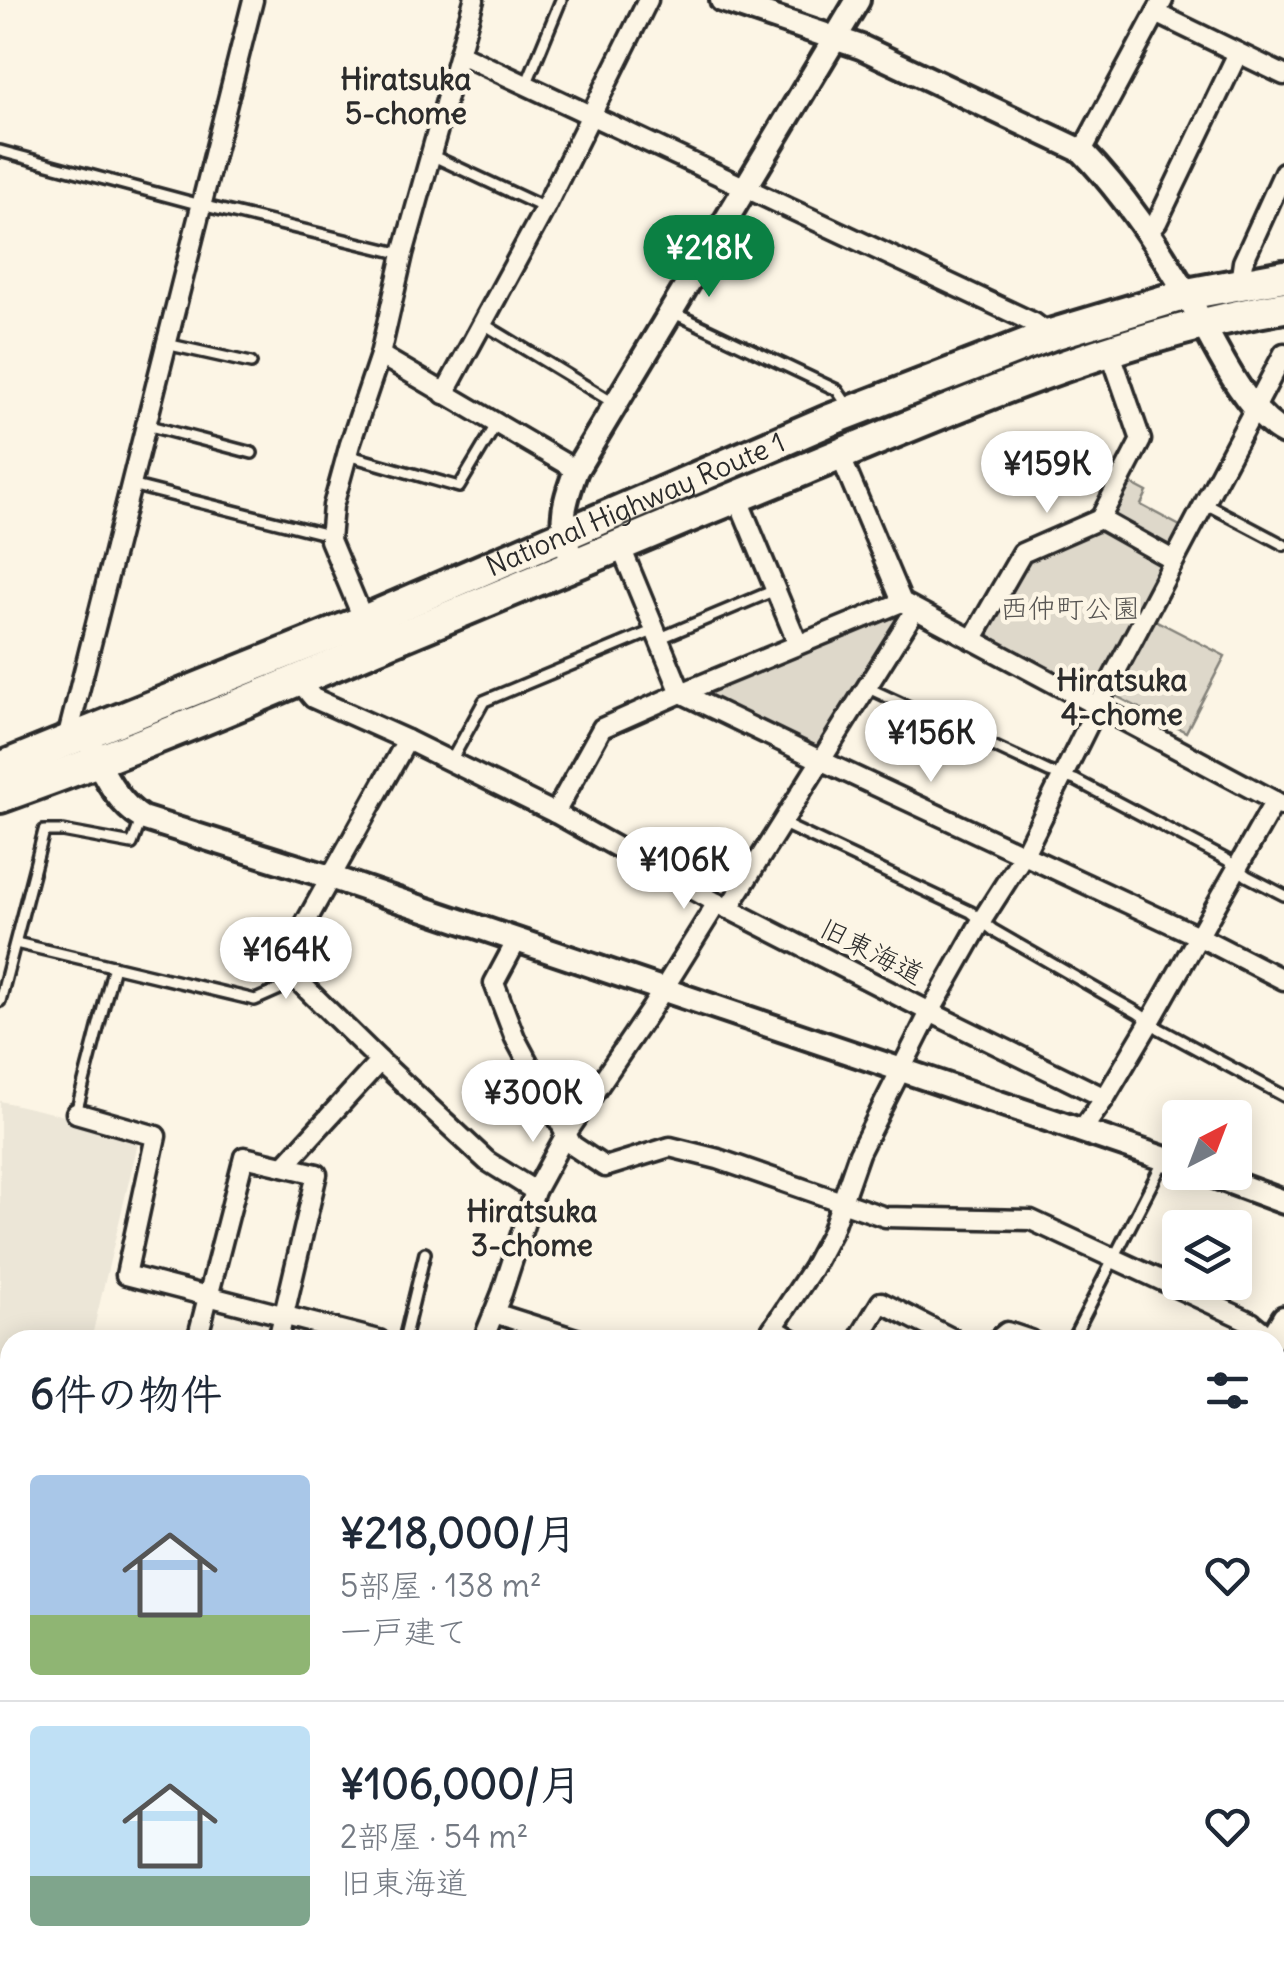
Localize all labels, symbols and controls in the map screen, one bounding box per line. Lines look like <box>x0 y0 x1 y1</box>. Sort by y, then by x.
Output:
district label: Hiratsuka 5-chome <box>341 60 471 132</box>
pin: ¥218K <box>639 215 779 300</box>
text: ¥218K <box>665 227 753 268</box>
street label: National Highway Route 1 <box>480 424 790 584</box>
pin: ¥159K <box>977 431 1117 516</box>
text: ¥159K <box>1003 443 1091 484</box>
park label: 西仲町公園 <box>1000 590 1140 626</box>
district label: Hiratsuka 4-chome <box>1057 661 1187 733</box>
pin: ¥156K <box>861 700 1001 785</box>
text: ¥156K <box>887 712 975 753</box>
pin: ¥106K <box>614 827 754 912</box>
text: ¥106K <box>639 839 729 880</box>
street label: 旧東海道 <box>814 910 930 992</box>
pin: ¥164K <box>216 917 356 1002</box>
text: ¥164K <box>242 929 330 970</box>
pin: ¥300K <box>463 1060 603 1145</box>
text: ¥300K <box>484 1072 582 1113</box>
north arrow <box>1162 1100 1252 1190</box>
map controls <box>1162 1100 1252 1300</box>
district label: Hiratsuka 3-chome <box>467 1192 597 1264</box>
button: layers <box>1162 1210 1252 1300</box>
icon: filters <box>1200 1363 1255 1418</box>
text: 6件の物件 <box>30 1368 222 1420</box>
text: ¥218,000/月 <box>340 1507 577 1559</box>
icon: home <box>110 1515 230 1635</box>
icon: heart <box>1200 1548 1255 1603</box>
text: 5部屋 · 138 m² <box>340 1565 542 1606</box>
text: 一戸建て <box>340 1611 468 1652</box>
text: ¥106,000/月 <box>340 1758 582 1810</box>
icon: home <box>110 1766 230 1886</box>
icon: heart <box>1200 1799 1255 1854</box>
text: 2部屋 · 54 m² <box>340 1816 528 1857</box>
text: 旧東海道 <box>340 1862 468 1903</box>

